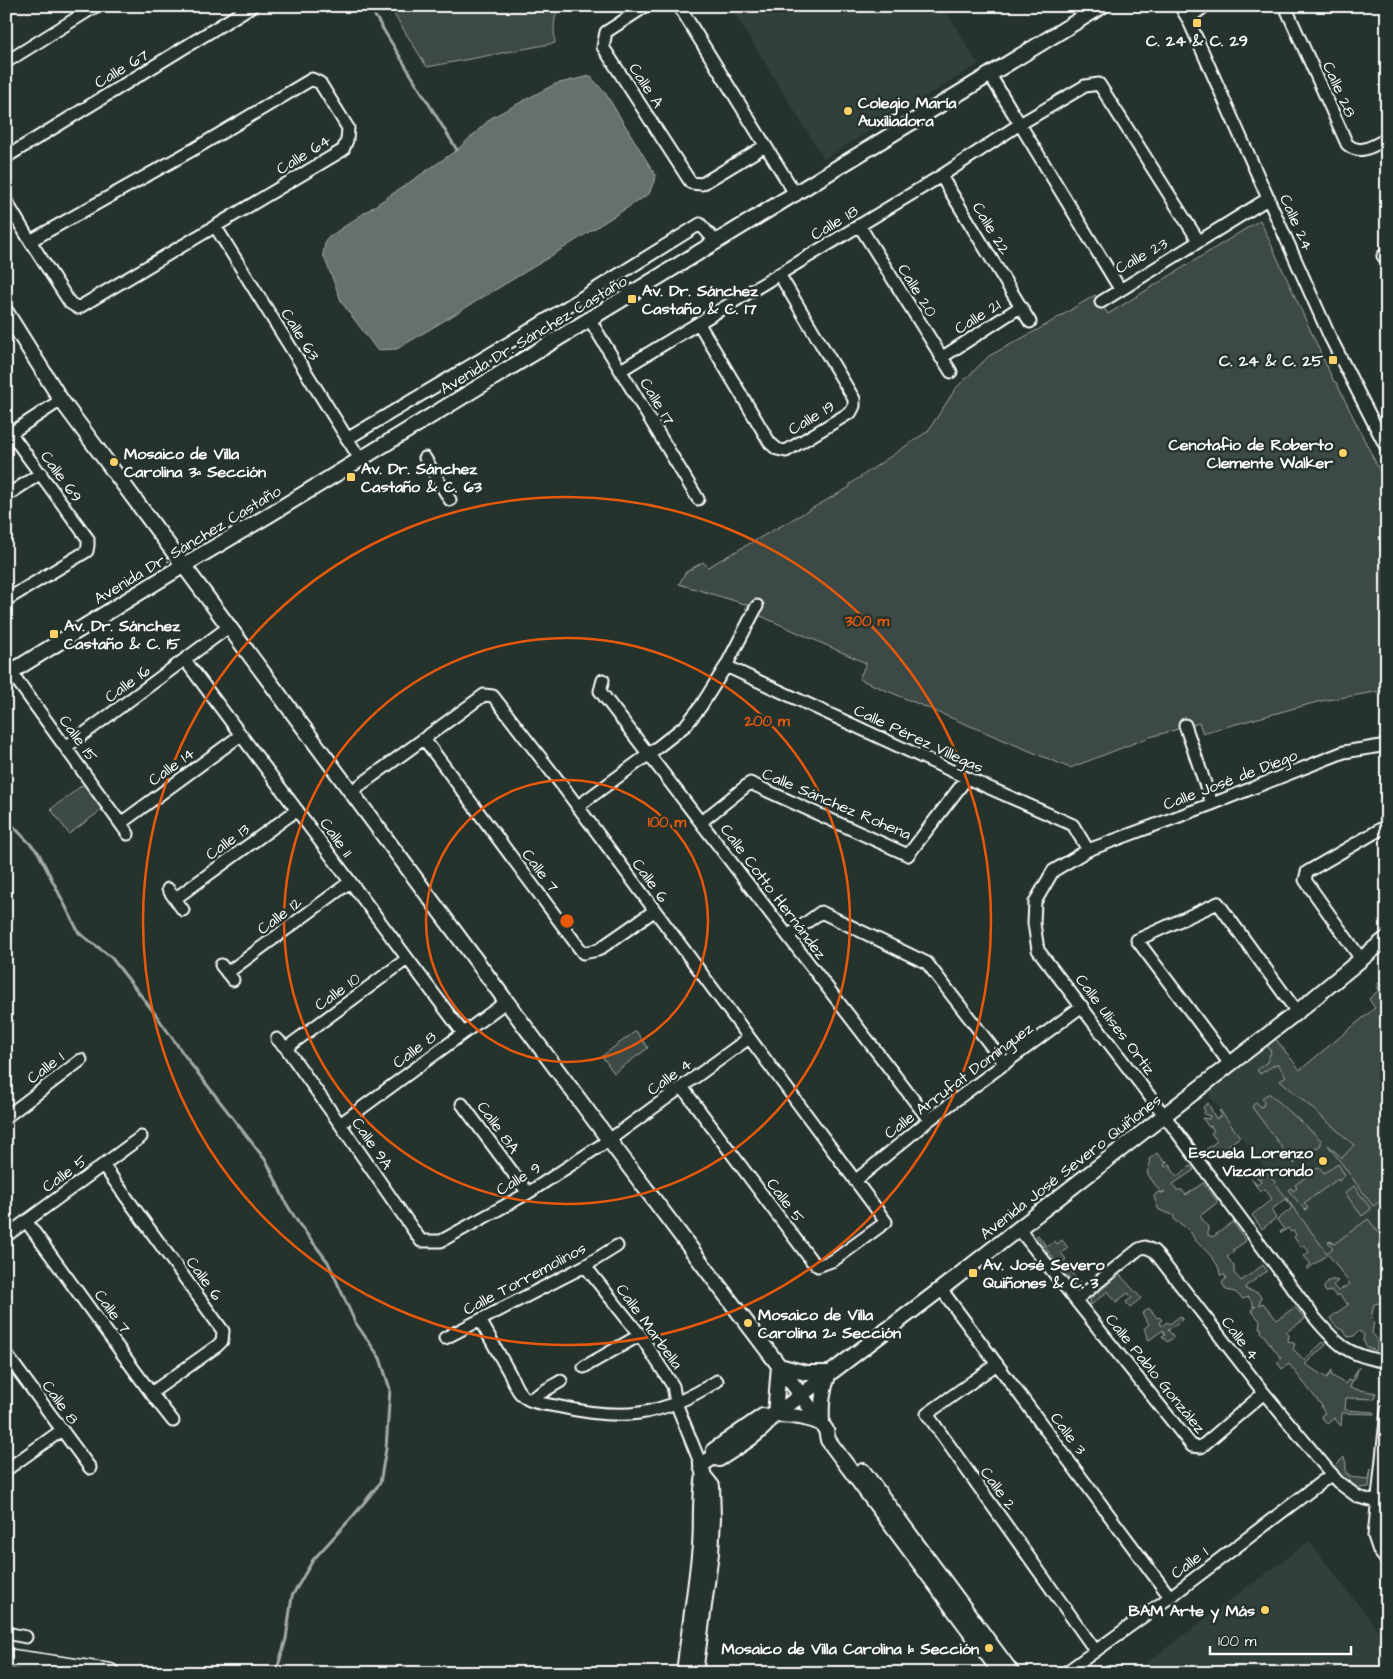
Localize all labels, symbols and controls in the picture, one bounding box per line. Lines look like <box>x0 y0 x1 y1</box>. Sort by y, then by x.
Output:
marker: C. 24 & C. 29 <box>1191 17 1203 29</box>
place label: C. 24 & C. 29 <box>1146 30 1248 52</box>
street label: Calle 67 <box>90 44 153 94</box>
street label: Calle 28 <box>1317 58 1361 121</box>
street label: Calle A <box>623 59 669 112</box>
place label: Colegio María Auxiliadora <box>858 92 957 132</box>
marker: Colegio María Auxiliadora <box>842 105 854 117</box>
street label: Calle 64 <box>272 129 335 180</box>
street label: Calle 24 <box>1274 191 1318 254</box>
street label: Calle 22 <box>967 198 1015 259</box>
street label: Calle 18 <box>807 200 862 246</box>
street label: Calle 23 <box>1111 232 1172 279</box>
street label: Calle 20 <box>892 260 942 321</box>
street label: Avenida Dr. Sánchez Castaño <box>436 270 631 400</box>
place label: Av. Dr. Sánchez Castaño & C. 17 <box>642 280 759 320</box>
marker: Av. Dr. Sánchez Castaño & C. 17 <box>626 293 638 305</box>
street label: Calle 21 <box>950 294 1005 340</box>
street label: Calle 63 <box>276 304 325 365</box>
place label: C. 24 & C. 25 <box>1219 350 1324 372</box>
marker: C. 24 & C. 25 <box>1327 354 1339 366</box>
street label: Calle 17 <box>634 374 680 429</box>
street label: Calle 19 <box>784 395 839 440</box>
place label: Cenotafio de Roberto Clemente Walker <box>1168 434 1334 474</box>
place label: Mosaico de Villa Carolina 3ª Sección <box>124 443 266 483</box>
street label: Calle 69 <box>35 446 87 507</box>
marker: Cenotafio de Roberto Clemente Walker <box>1337 447 1349 459</box>
marker: Mosaico de Villa Carolina 3ª Sección <box>108 456 120 468</box>
place label: Av. Dr. Sánchez Castaño & C. 63 <box>361 458 483 498</box>
marker: Av. Dr. Sánchez Castaño & C. 63 <box>345 471 357 483</box>
street label: Avenida Dr. Sánchez Castaño <box>90 480 285 610</box>
text: 300 m <box>844 611 889 632</box>
place label: Av. Dr. Sánchez Castaño & C. 15 <box>64 615 181 655</box>
marker: Av. Dr. Sánchez Castaño & C. 15 <box>48 628 60 640</box>
street label: Calle 16 <box>100 660 155 708</box>
street label: Calle Pérez Villegas <box>850 699 987 780</box>
street label: Calle 15 <box>54 711 103 767</box>
text: 200 m <box>743 711 790 732</box>
street label: Calle 14 <box>144 742 199 791</box>
street label: Calle José de Diego <box>1160 744 1301 817</box>
street label: Calle Sánchez Rohena <box>759 763 915 845</box>
text: 100 m <box>648 812 687 833</box>
street label: Calle 11 <box>314 813 358 862</box>
street label: Calle 13 <box>201 818 254 865</box>
street label: Calle Cotto Hernández <box>715 819 831 964</box>
street label: Calle 7 <box>517 844 564 897</box>
street label: Calle 6 <box>627 854 674 907</box>
street label: Calle 12 <box>253 892 306 940</box>
centre of rings <box>558 912 576 930</box>
street label: Calle 10 <box>310 968 365 1016</box>
street label: Calle Ulises Ortiz <box>1070 970 1160 1080</box>
street label: Calle Arrufat Domínguez <box>880 1017 1038 1145</box>
street label: Calle 8 <box>388 1026 441 1074</box>
street label: Calle 1 <box>22 1046 69 1089</box>
street label: Calle 4 <box>643 1053 697 1101</box>
street label: Avenida José Severo Quiñones <box>975 1089 1166 1245</box>
street label: Calle 8A <box>472 1097 525 1158</box>
street label: Calle 9A <box>346 1113 398 1174</box>
place label: Escuela Lorenzo Vizcarrondo <box>1189 1142 1314 1182</box>
street label: Calle 5 <box>38 1150 92 1198</box>
marker: Escuela Lorenzo Vizcarrondo <box>1317 1155 1329 1167</box>
street label: Calle 9 <box>492 1157 545 1201</box>
street label: Calle 5 <box>761 1174 810 1228</box>
street label: Calle Torremolinos <box>459 1237 590 1321</box>
street label: Calle 6 <box>181 1252 228 1305</box>
place label: Av. José Severo Quiñones & C. 3 <box>983 1254 1105 1294</box>
marker: Av. José Severo Quiñones & C. 3 <box>967 1267 979 1279</box>
street label: Calle Marbella <box>611 1279 688 1374</box>
street label: Calle 7 <box>89 1285 136 1338</box>
place label: Mosaico de Villa Carolina 2ª Sección <box>758 1304 901 1344</box>
street label: Calle Pablo González <box>1100 1309 1210 1438</box>
street label: Calle 4 <box>1216 1312 1264 1365</box>
marker: Mosaico de Villa Carolina 2ª Sección <box>742 1317 754 1329</box>
street label: Calle 8 <box>37 1376 84 1429</box>
street label: Calle 3 <box>1045 1408 1091 1459</box>
street label: Calle 2 <box>975 1462 1021 1515</box>
street label: Calle 1 <box>1166 1541 1213 1584</box>
place label: BAM Arte y Más <box>1129 1600 1255 1623</box>
marker: BAM Arte y Más <box>1259 1604 1271 1616</box>
scale bar <box>1210 1624 1352 1656</box>
text: 100 m <box>1218 1631 1257 1652</box>
place label: Mosaico de Villa Carolina 1ª Sección <box>722 1638 979 1660</box>
marker: Mosaico de Villa Carolina 1ª Sección <box>983 1642 995 1654</box>

